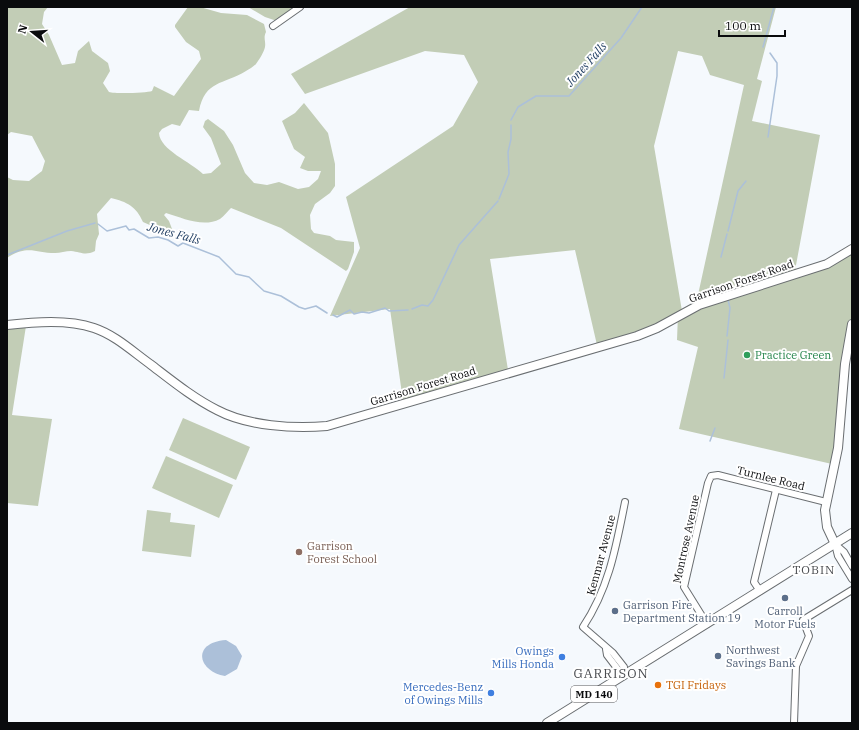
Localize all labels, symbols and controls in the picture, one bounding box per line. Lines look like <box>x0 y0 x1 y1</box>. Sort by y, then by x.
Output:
north arrow <box>12 12 52 52</box>
scale bar <box>719 12 785 38</box>
text: 100 m <box>725 18 761 33</box>
text: N <box>14 23 30 35</box>
water label: Jones Falls <box>562 38 610 90</box>
water label: Jones Falls <box>145 218 203 247</box>
street label: Garrison Forest Road <box>687 256 795 305</box>
place label: Practice Green <box>755 348 831 362</box>
marker: Practice Green <box>742 350 752 360</box>
street label: Garrison Forest Road <box>368 363 478 409</box>
street label: Turnlee Road <box>736 463 807 493</box>
street label: Montrose Avenue <box>670 493 702 585</box>
street label: Kenmar Avenue <box>583 513 619 597</box>
place label: Garrison Forest School <box>307 539 377 566</box>
marker: Garrison Forest School <box>294 547 304 557</box>
district label: TOBIN <box>793 562 835 577</box>
marker: Carroll Motor Fuels <box>780 593 790 603</box>
place label: Garrison Fire Department Station 19 <box>623 598 741 625</box>
place label: Carroll Motor Fuels <box>754 604 816 631</box>
marker: Garrison Fire Department Station 19 <box>610 606 620 616</box>
place label: Northwest Savings Bank <box>726 643 796 670</box>
place label: Owings Mills Honda <box>492 644 554 671</box>
marker: Northwest Savings Bank <box>713 651 723 661</box>
marker: Owings Mills Honda <box>557 652 567 662</box>
district label: GARRISON <box>573 665 649 682</box>
place label: TGI Fridays <box>666 678 726 692</box>
place label: Mercedes-Benz of Owings Mills <box>403 680 483 707</box>
marker: TGI Fridays <box>653 680 663 690</box>
road number: MD 140 <box>571 686 617 702</box>
marker: Mercedes-Benz of Owings Mills <box>486 688 496 698</box>

